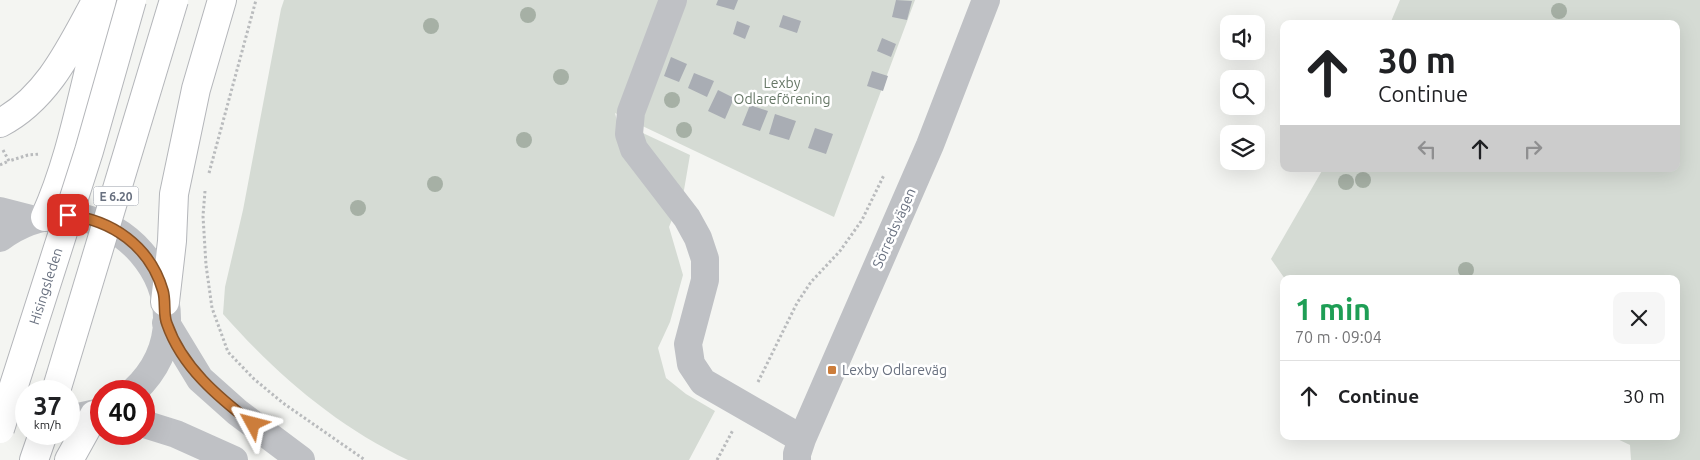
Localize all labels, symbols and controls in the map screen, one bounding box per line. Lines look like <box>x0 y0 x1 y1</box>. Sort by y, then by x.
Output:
map controls <box>1220 15 1265 170</box>
button: sound <box>1220 15 1265 60</box>
icon: ahead <box>1295 40 1360 105</box>
text: 30 m <box>1378 40 1456 80</box>
button: search <box>1220 70 1265 115</box>
park label: Lexby Odlareförening <box>734 75 830 107</box>
text: Continue <box>1378 81 1468 106</box>
button: layers <box>1220 125 1265 170</box>
icon: left <box>1413 135 1441 163</box>
icon: ahead <box>1466 135 1494 163</box>
icon: right <box>1519 135 1547 163</box>
street label: Sörredsvägen <box>869 186 919 270</box>
road number: E 6.20 <box>94 187 138 206</box>
pin <box>47 194 89 236</box>
icon: arrive <box>54 201 82 229</box>
street label: Hisingsleden <box>26 246 66 327</box>
text: 1 min <box>1295 292 1371 326</box>
button: close <box>1613 292 1665 344</box>
text: 70 m · 09:04 <box>1295 328 1382 346</box>
place label: Lexby Odlareväg <box>842 362 947 378</box>
marker: Lexby Odlareväg <box>826 364 838 376</box>
speed limit sign: 40 <box>90 380 155 445</box>
icon: ahead <box>1295 382 1323 410</box>
text: Continue <box>1338 385 1419 407</box>
text: 30 m <box>1623 385 1665 407</box>
text: 37 <box>33 392 62 420</box>
position arrow <box>226 397 278 449</box>
text: km/h <box>34 418 61 431</box>

